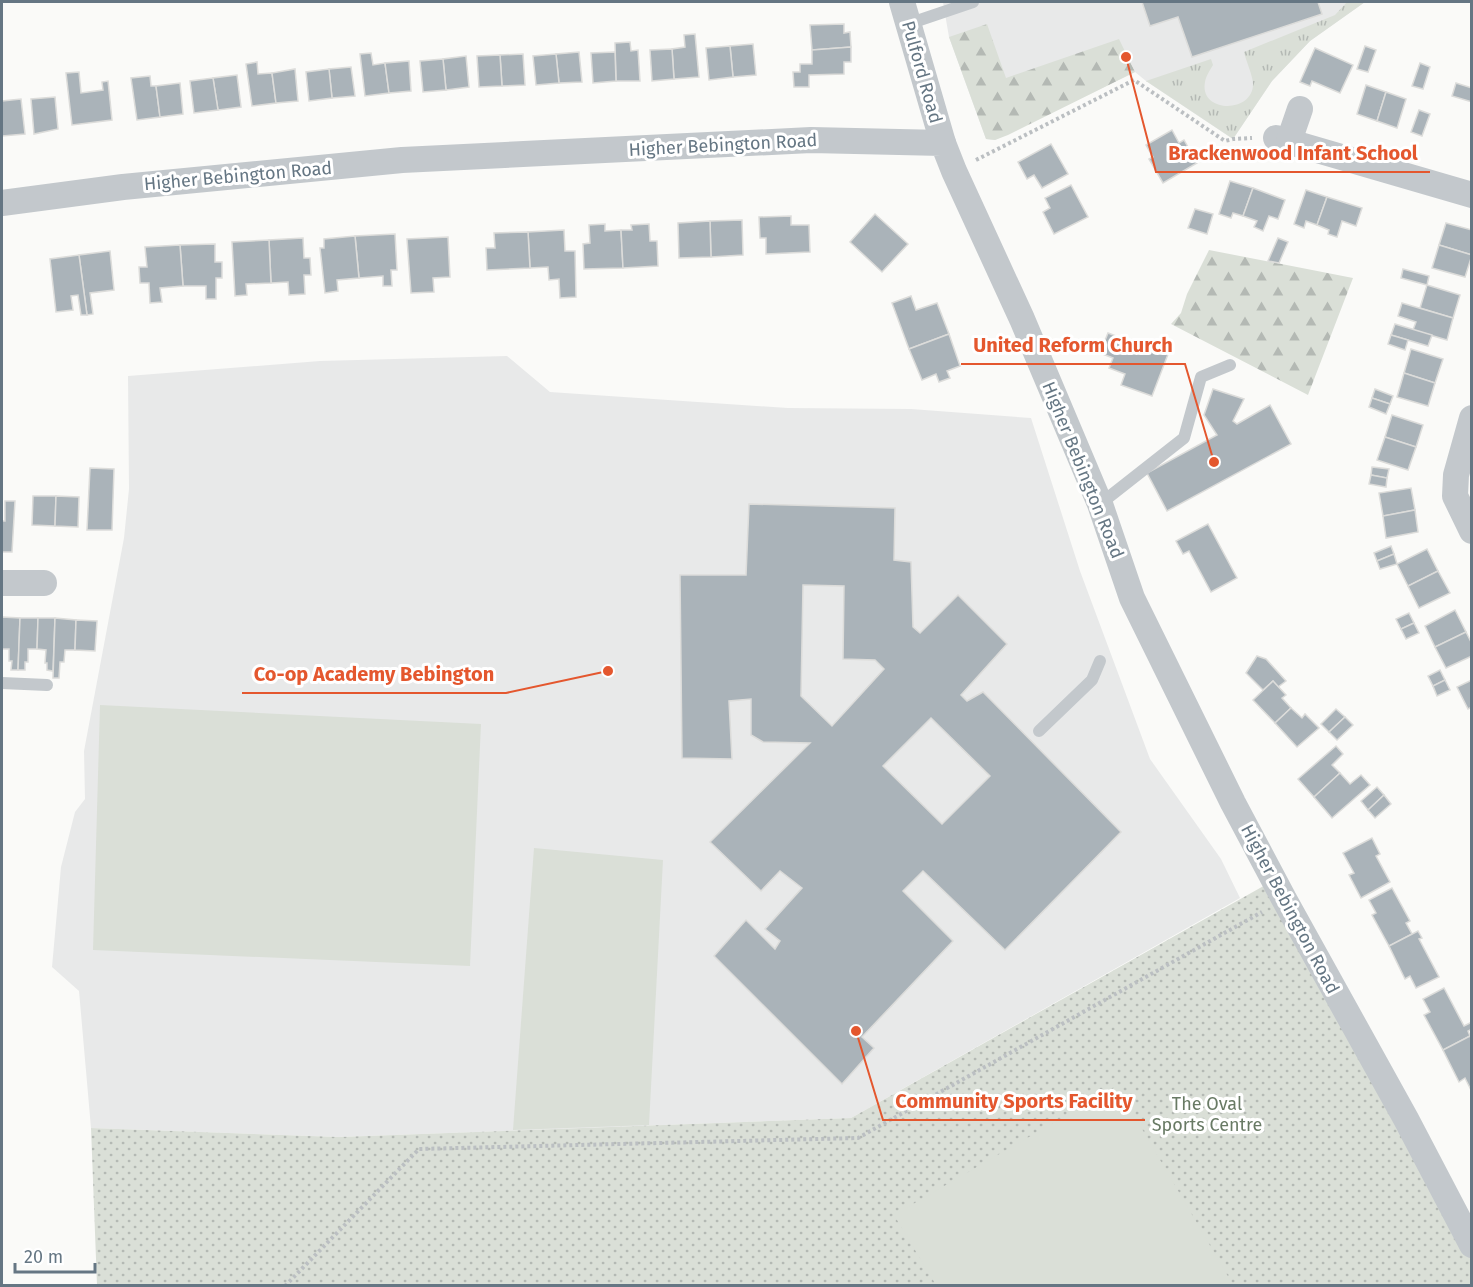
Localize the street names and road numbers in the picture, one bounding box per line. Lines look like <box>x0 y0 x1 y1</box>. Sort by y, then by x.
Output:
street label: Pulford Road <box>897 18 947 126</box>
street label: Higher Bebington Road <box>628 129 818 161</box>
street label: Higher Bebington Road <box>143 157 333 195</box>
street label: Higher Bebington Road <box>1037 378 1129 562</box>
street label: Higher Bebington Road <box>1236 821 1344 997</box>

